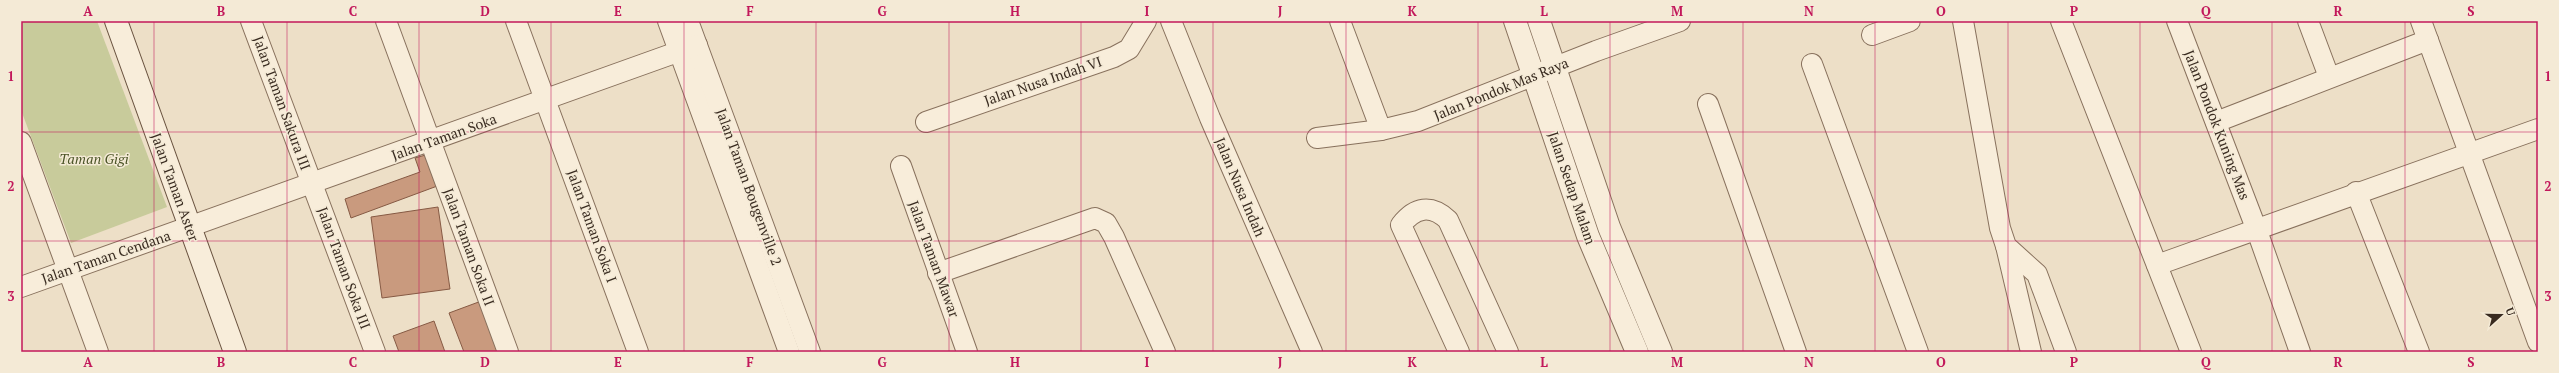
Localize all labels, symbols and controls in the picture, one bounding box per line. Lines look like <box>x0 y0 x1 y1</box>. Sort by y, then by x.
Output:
text: A <box>83 2 93 20</box>
text: B <box>217 2 225 20</box>
text: C <box>349 2 357 20</box>
text: D <box>480 2 490 20</box>
text: E <box>614 2 622 20</box>
text: F <box>746 2 754 20</box>
text: G <box>877 2 887 20</box>
text: H <box>1010 2 1020 20</box>
text: I <box>1145 2 1150 20</box>
text: J <box>1278 2 1283 20</box>
text: K <box>1407 2 1417 20</box>
text: L <box>1540 2 1548 20</box>
text: M <box>1671 2 1683 20</box>
text: N <box>1804 2 1814 20</box>
text: O <box>1936 2 1946 20</box>
text: P <box>2070 2 2078 20</box>
text: Q <box>2201 2 2212 20</box>
text: R <box>2333 2 2343 20</box>
text: S <box>2467 2 2475 20</box>
street label: Jalan Taman Sakura III <box>249 33 316 173</box>
street label: Jalan Pondok Kuning Mas <box>2180 47 2255 202</box>
street label: Jalan Nusa Indah VI <box>981 51 1104 110</box>
street label: Jalan Pondok Mas Raya <box>1431 53 1571 124</box>
text: 1 <box>7 67 15 85</box>
text: 1 <box>2544 67 2552 85</box>
street label: Jalan Taman Bougenville 2 <box>712 106 787 268</box>
street label: Jalan Taman Soka <box>389 109 499 164</box>
street label: Jalan Sedap Malam <box>1544 129 1601 247</box>
street label: Jalan Taman Aster <box>147 130 204 244</box>
street label: Jalan Nusa Indah <box>1211 134 1270 239</box>
park label: Taman Gigi <box>59 149 129 168</box>
street label: Jalan Taman Soka I <box>563 167 622 285</box>
text: 2 <box>7 177 15 195</box>
text: 2 <box>2544 177 2552 195</box>
street label: Jalan Taman Soka II <box>439 185 500 308</box>
street label: Jalan Taman Mawar <box>905 198 965 320</box>
street label: Jalan Taman Soka III <box>314 204 375 332</box>
street label: Jalan Taman Cendana <box>39 226 173 288</box>
text: 3 <box>7 287 15 305</box>
text: 3 <box>2544 287 2552 305</box>
north arrow <box>2481 295 2521 335</box>
text: U <box>2502 305 2518 318</box>
text: A <box>83 353 93 371</box>
text: B <box>217 353 225 371</box>
text: C <box>349 353 357 371</box>
text: D <box>480 353 490 371</box>
text: E <box>614 353 622 371</box>
text: F <box>746 353 754 371</box>
text: G <box>877 353 887 371</box>
text: H <box>1010 353 1020 371</box>
text: I <box>1145 353 1150 371</box>
text: J <box>1278 353 1283 371</box>
text: K <box>1407 353 1417 371</box>
text: L <box>1540 353 1548 371</box>
text: M <box>1671 353 1683 371</box>
text: N <box>1804 353 1814 371</box>
text: O <box>1936 353 1946 371</box>
text: P <box>2070 353 2078 371</box>
text: Q <box>2201 353 2212 371</box>
text: R <box>2333 353 2343 371</box>
text: S <box>2467 353 2475 371</box>

